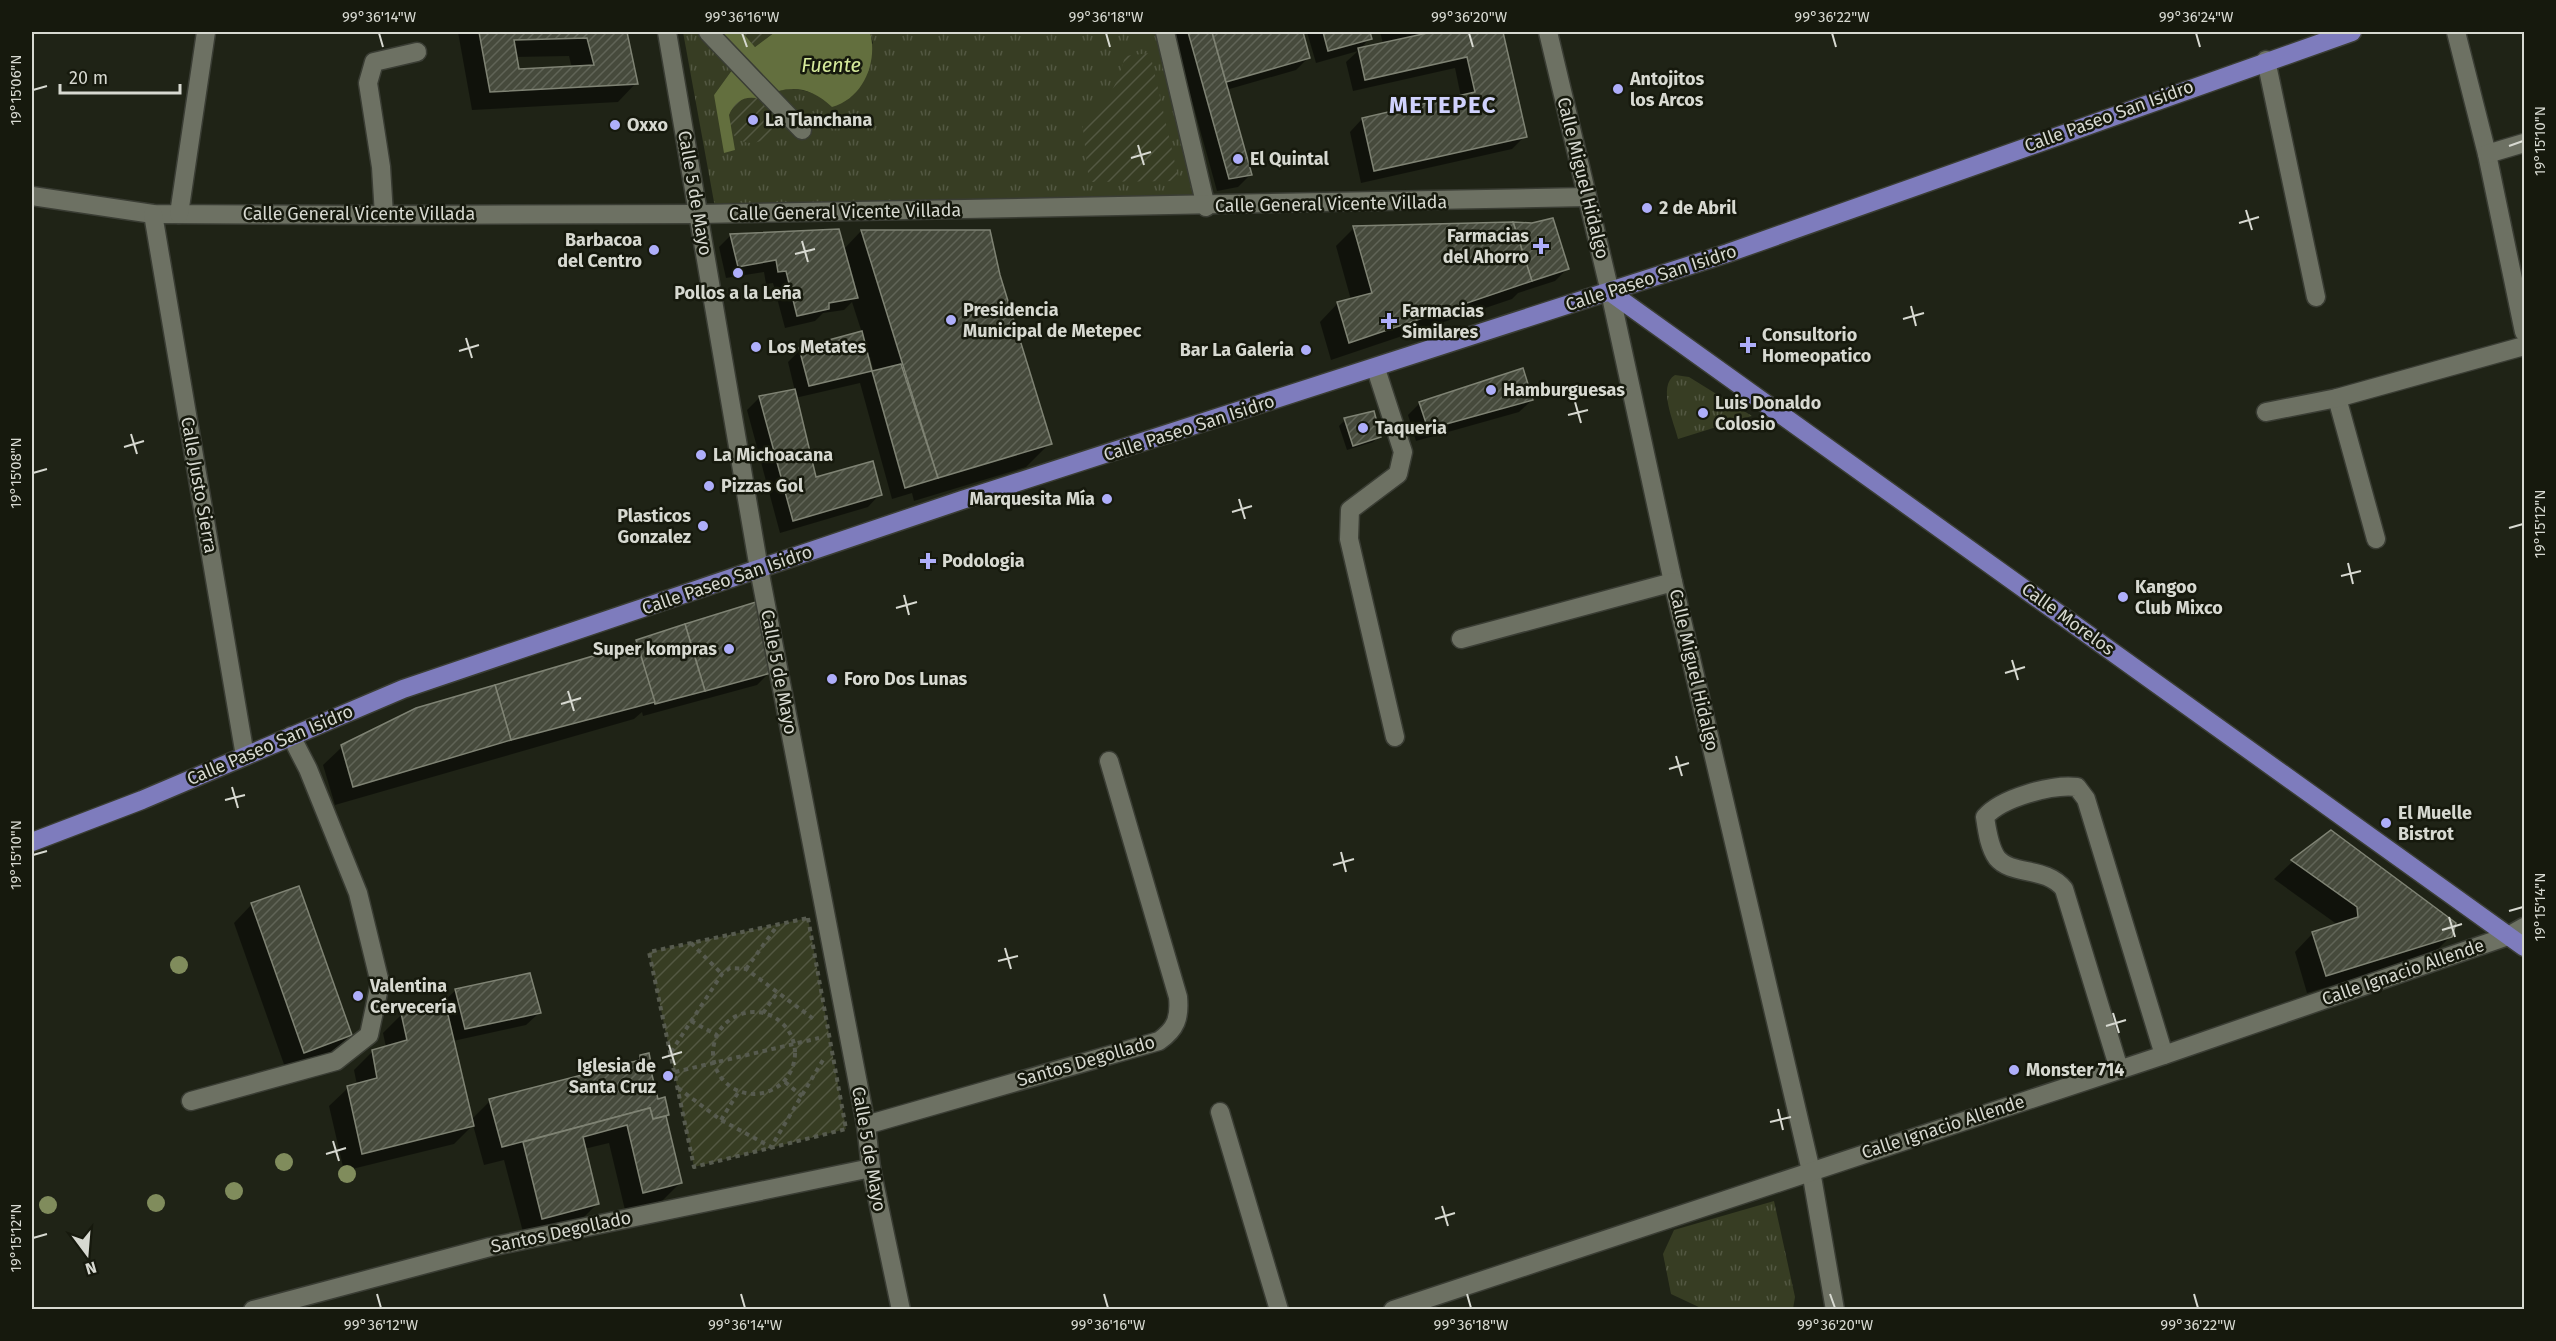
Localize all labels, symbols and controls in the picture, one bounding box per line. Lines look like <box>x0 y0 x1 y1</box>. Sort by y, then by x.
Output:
text: 99°36'14"W <box>342 8 417 26</box>
text: 99°36'16"W <box>705 8 780 26</box>
text: 99°36'18"W <box>1069 8 1144 26</box>
text: 99°36'20"W <box>1431 8 1508 26</box>
text: 99°36'22"W <box>1794 8 1870 26</box>
text: 99°36'24"W <box>2159 8 2234 26</box>
water label: Fuente <box>801 53 861 77</box>
text: 19°15'06"N <box>7 54 25 126</box>
scale bar <box>60 57 180 95</box>
text: 20 m <box>69 67 108 89</box>
place label: Antojitos los Arcos <box>1629 68 1704 111</box>
street label: Calle Paseo San Isidro <box>2021 75 2197 157</box>
marker: Antojitos los Arcos <box>1611 82 1625 96</box>
district label: METEPEC <box>1389 91 1497 119</box>
street label: Calle Miguel Hidalgo <box>1552 95 1614 261</box>
text: 19°15'10"N <box>2531 106 2549 176</box>
place label: La Tlanchana <box>765 109 872 131</box>
marker: La Tlanchana <box>746 113 760 127</box>
place label: Oxxo <box>627 114 668 136</box>
marker: Oxxo <box>608 118 622 132</box>
street label: Calle 5 de Mayo <box>673 129 717 257</box>
place label: El Quintal <box>1250 148 1330 170</box>
marker: El Quintal <box>1231 152 1245 166</box>
street label: Calle General Vicente Villada <box>1215 191 1447 217</box>
place label: 2 de Abril <box>1659 197 1737 219</box>
street label: Calle General Vicente Villada <box>729 199 961 225</box>
marker: 2 de Abril <box>1640 201 1654 215</box>
street label: Calle General Vicente Villada <box>243 203 475 225</box>
place label: Farmacias del Ahorro <box>1443 225 1529 268</box>
place label: Barbacoa del Centro <box>557 229 642 272</box>
marker: Farmacias del Ahorro <box>1534 239 1548 253</box>
street label: Calle Paseo San Isidro <box>1563 240 1739 316</box>
marker: Barbacoa del Centro <box>647 243 661 257</box>
marker: Pollos a la Leña <box>731 266 745 280</box>
place label: Pollos a la Leña <box>674 282 802 304</box>
place label: Presidencia Municipal de Metepec <box>963 299 1142 342</box>
place label: Farmacias Similares <box>1402 300 1484 343</box>
marker: Farmacias Similares <box>1380 312 1398 330</box>
marker: Presidencia Municipal de Metepec <box>944 313 958 327</box>
place label: Consultorio Homeopatico <box>1762 324 1871 367</box>
place label: Los Metates <box>768 336 866 358</box>
marker: Consultorio Homeopatico <box>1739 336 1757 354</box>
place label: Bar La Galeria <box>1180 339 1294 361</box>
marker: Los Metates <box>749 340 763 354</box>
marker: Bar La Galeria <box>1299 343 1313 357</box>
place label: Hamburguesas <box>1503 379 1625 401</box>
marker: Hamburguesas <box>1484 383 1498 397</box>
street label: Calle Paseo San Isidro <box>1101 390 1277 466</box>
place label: Luis Donaldo Colosio <box>1715 392 1821 435</box>
marker: Luis Donaldo Colosio <box>1696 406 1710 420</box>
street label: Calle Justo Sierra <box>176 415 222 555</box>
place label: Taqueria <box>1375 417 1447 439</box>
marker: Taqueria <box>1356 421 1370 435</box>
text: 19°15'08"N <box>7 437 25 509</box>
place label: La Michoacana <box>713 444 833 466</box>
marker: La Michoacana <box>694 448 708 462</box>
place label: Pizzas Gol <box>721 475 804 497</box>
marker: Pizzas Gol <box>702 479 716 493</box>
place label: Marquesita Mía <box>970 488 1095 510</box>
text: 19°15'12"N <box>2531 489 2549 559</box>
marker: Marquesita Mía <box>1100 492 1114 506</box>
place label: Plasticos Gonzalez <box>617 505 691 548</box>
marker: Plasticos Gonzalez <box>696 519 710 533</box>
street label: Calle Paseo San Isidro <box>639 541 815 619</box>
place label: Podologia <box>942 550 1025 572</box>
marker: Podologia <box>919 552 937 570</box>
place label: Kangoo Club Mixco <box>2135 576 2223 619</box>
street label: Calle Morelos <box>2017 578 2119 660</box>
street label: Calle Miguel Hidalgo <box>1665 587 1723 753</box>
marker: Kangoo Club Mixco <box>2116 590 2130 604</box>
street label: Calle 5 de Mayo <box>756 608 802 736</box>
place label: Super kompras <box>593 638 717 660</box>
marker: Super kompras <box>722 642 736 656</box>
place label: Foro Dos Lunas <box>844 668 968 690</box>
marker: Foro Dos Lunas <box>825 672 839 686</box>
street label: Calle Paseo San Isidro <box>184 700 356 790</box>
place label: El Muelle Bistrot <box>2398 802 2472 845</box>
marker: El Muelle Bistrot <box>2379 816 2393 830</box>
text: 19°15'10"N <box>7 820 25 890</box>
text: 19°15'14"N <box>2531 872 2549 942</box>
street label: Calle Ignacio Allende <box>2319 934 2487 1010</box>
place label: Valentina Cervecería <box>369 975 457 1018</box>
marker: Valentina Cervecería <box>351 989 365 1003</box>
street label: Santos Degollado <box>1014 1031 1158 1091</box>
place label: Iglesia de Santa Cruz <box>569 1055 656 1098</box>
place label: Monster 714 <box>2026 1059 2125 1081</box>
marker: Monster 714 <box>2007 1063 2021 1077</box>
marker: Iglesia de Santa Cruz <box>661 1069 675 1083</box>
street label: Calle 5 de Mayo <box>847 1085 891 1213</box>
street label: Calle Ignacio Allende <box>1859 1090 2027 1164</box>
text: 19°15'12"N <box>7 1203 25 1273</box>
street label: Santos Degollado <box>489 1206 633 1258</box>
north arrow <box>57 1224 117 1284</box>
text: N <box>83 1257 99 1279</box>
text: 99°36'12"W <box>344 1316 419 1334</box>
text: 99°36'14"W <box>708 1316 783 1334</box>
text: 99°36'16"W <box>1071 1316 1146 1334</box>
text: 99°36'18"W <box>1434 1316 1509 1334</box>
text: 99°36'20"W <box>1797 1316 1874 1334</box>
text: 99°36'22"W <box>2160 1316 2236 1334</box>

